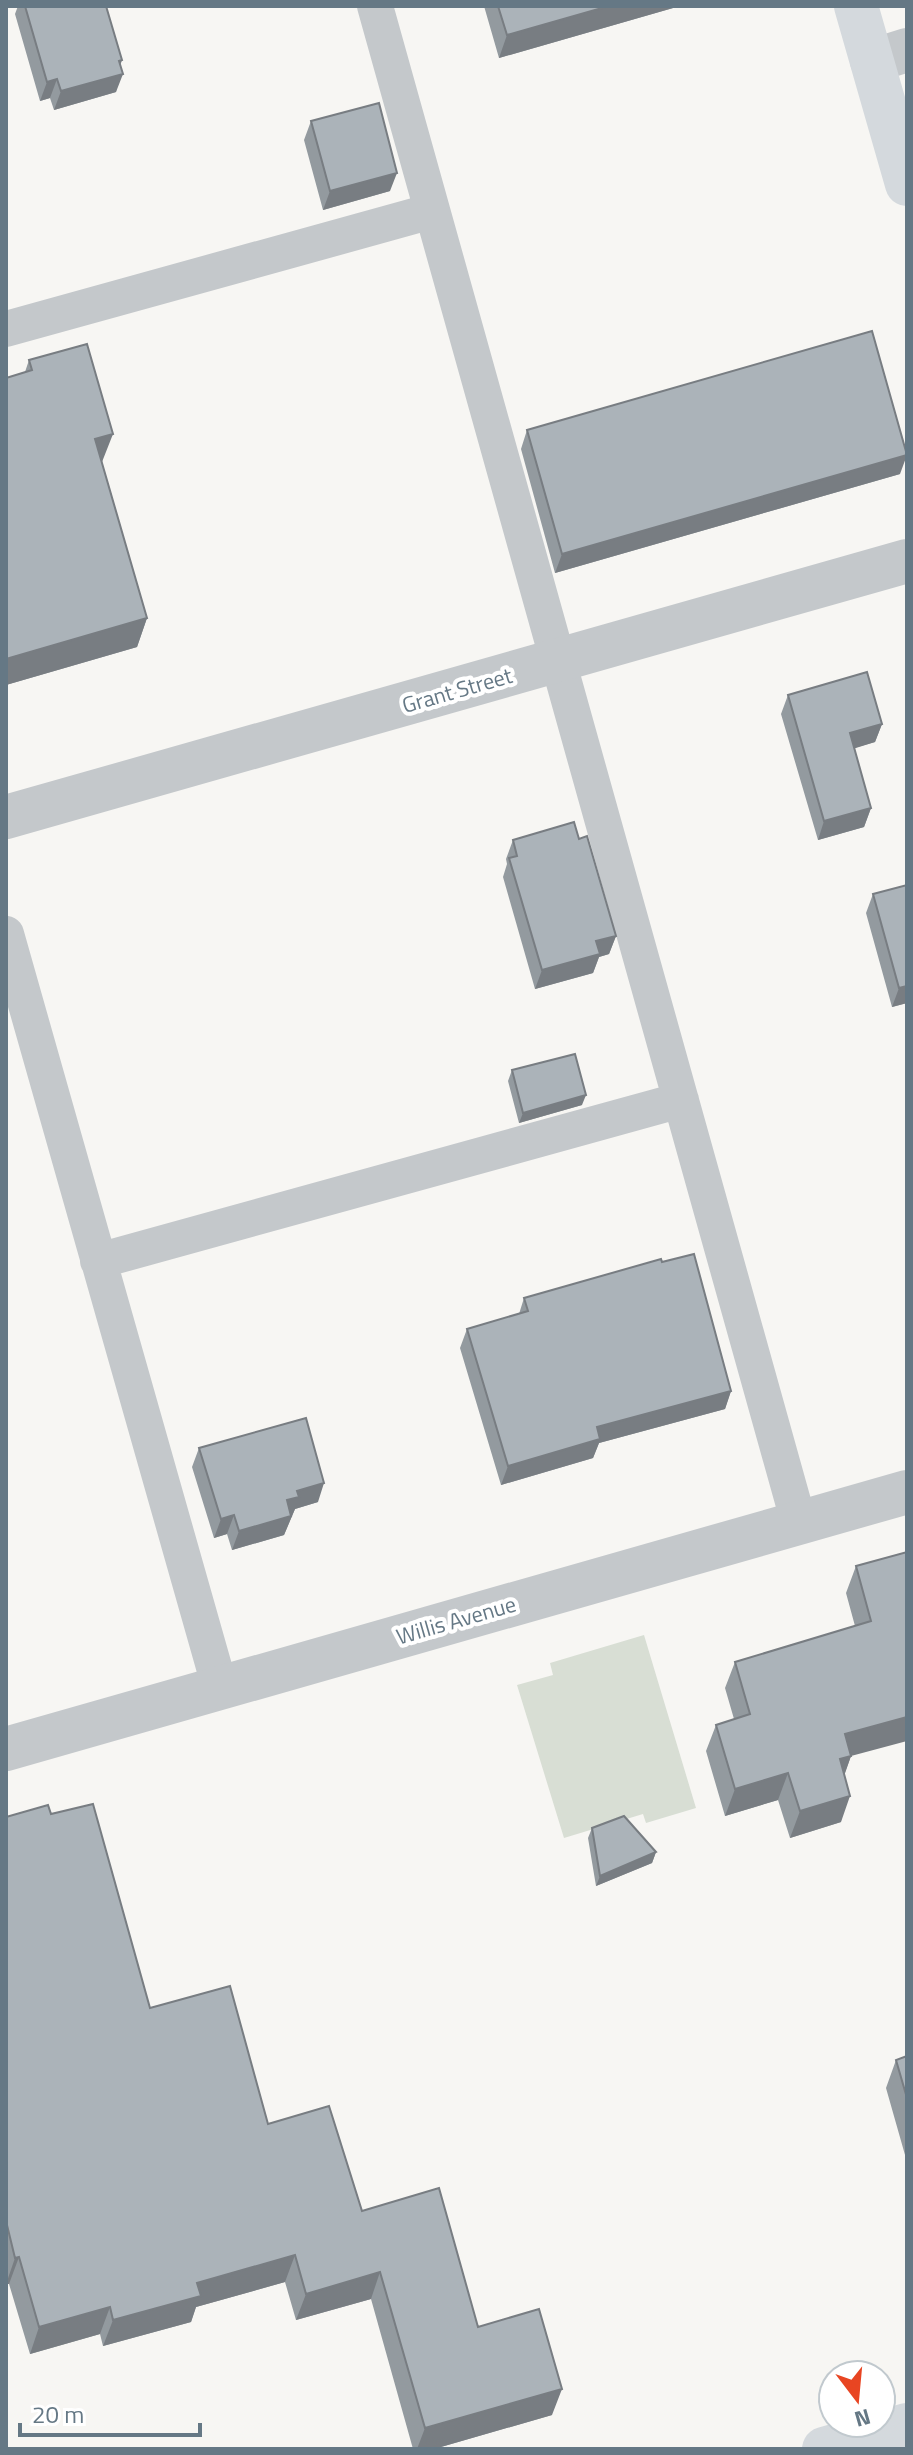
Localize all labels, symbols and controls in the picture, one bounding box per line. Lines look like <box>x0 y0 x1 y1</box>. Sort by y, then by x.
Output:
street label: Grant Street <box>398 658 516 722</box>
street label: Willis Avenue <box>392 1587 520 1653</box>
north arrow <box>817 2359 897 2439</box>
scale bar <box>20 2387 200 2437</box>
text: 20 m <box>32 2396 84 2432</box>
text: N <box>850 2400 875 2437</box>

